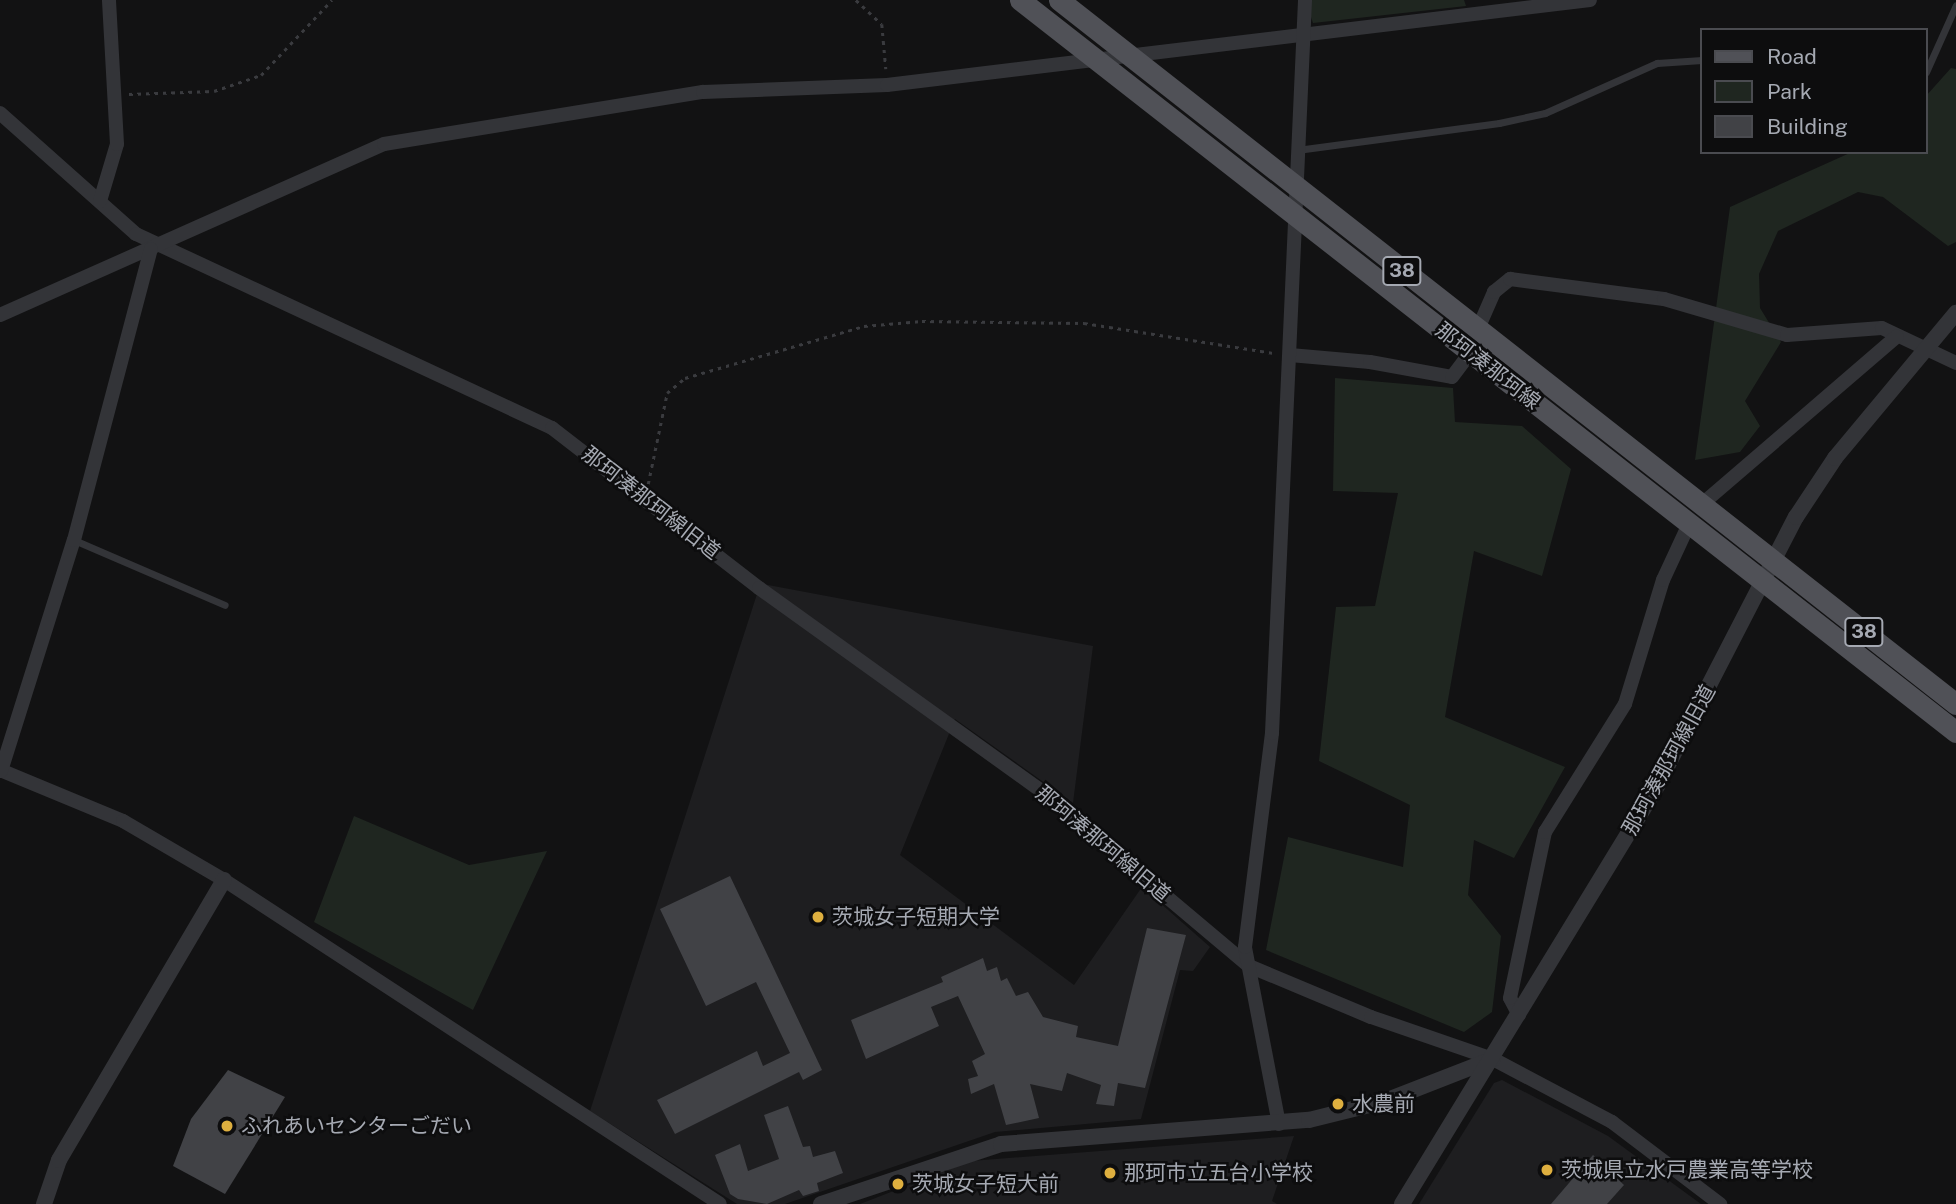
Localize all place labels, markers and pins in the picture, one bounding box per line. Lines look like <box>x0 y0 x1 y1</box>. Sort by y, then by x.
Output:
place label: 茨城女子短期大学 <box>832 904 1000 930</box>
marker: 茨城女子短期大学 <box>810 909 826 925</box>
place label: 水農前 <box>1352 1091 1415 1117</box>
marker: 水農前 <box>1330 1096 1346 1112</box>
place label: ふれあいセンターごだい <box>241 1113 472 1139</box>
marker: ふれあいセンターごだい <box>219 1118 235 1134</box>
place label: 茨城県立水戸農業高等学校 <box>1561 1157 1813 1183</box>
place label: 那珂市立五台小学校 <box>1124 1160 1313 1186</box>
marker: 茨城県立水戸農業高等学校 <box>1539 1162 1555 1178</box>
marker: 那珂市立五台小学校 <box>1102 1165 1118 1181</box>
place label: 茨城女子短大前 <box>912 1171 1059 1197</box>
marker: 茨城女子短大前 <box>890 1176 906 1192</box>

